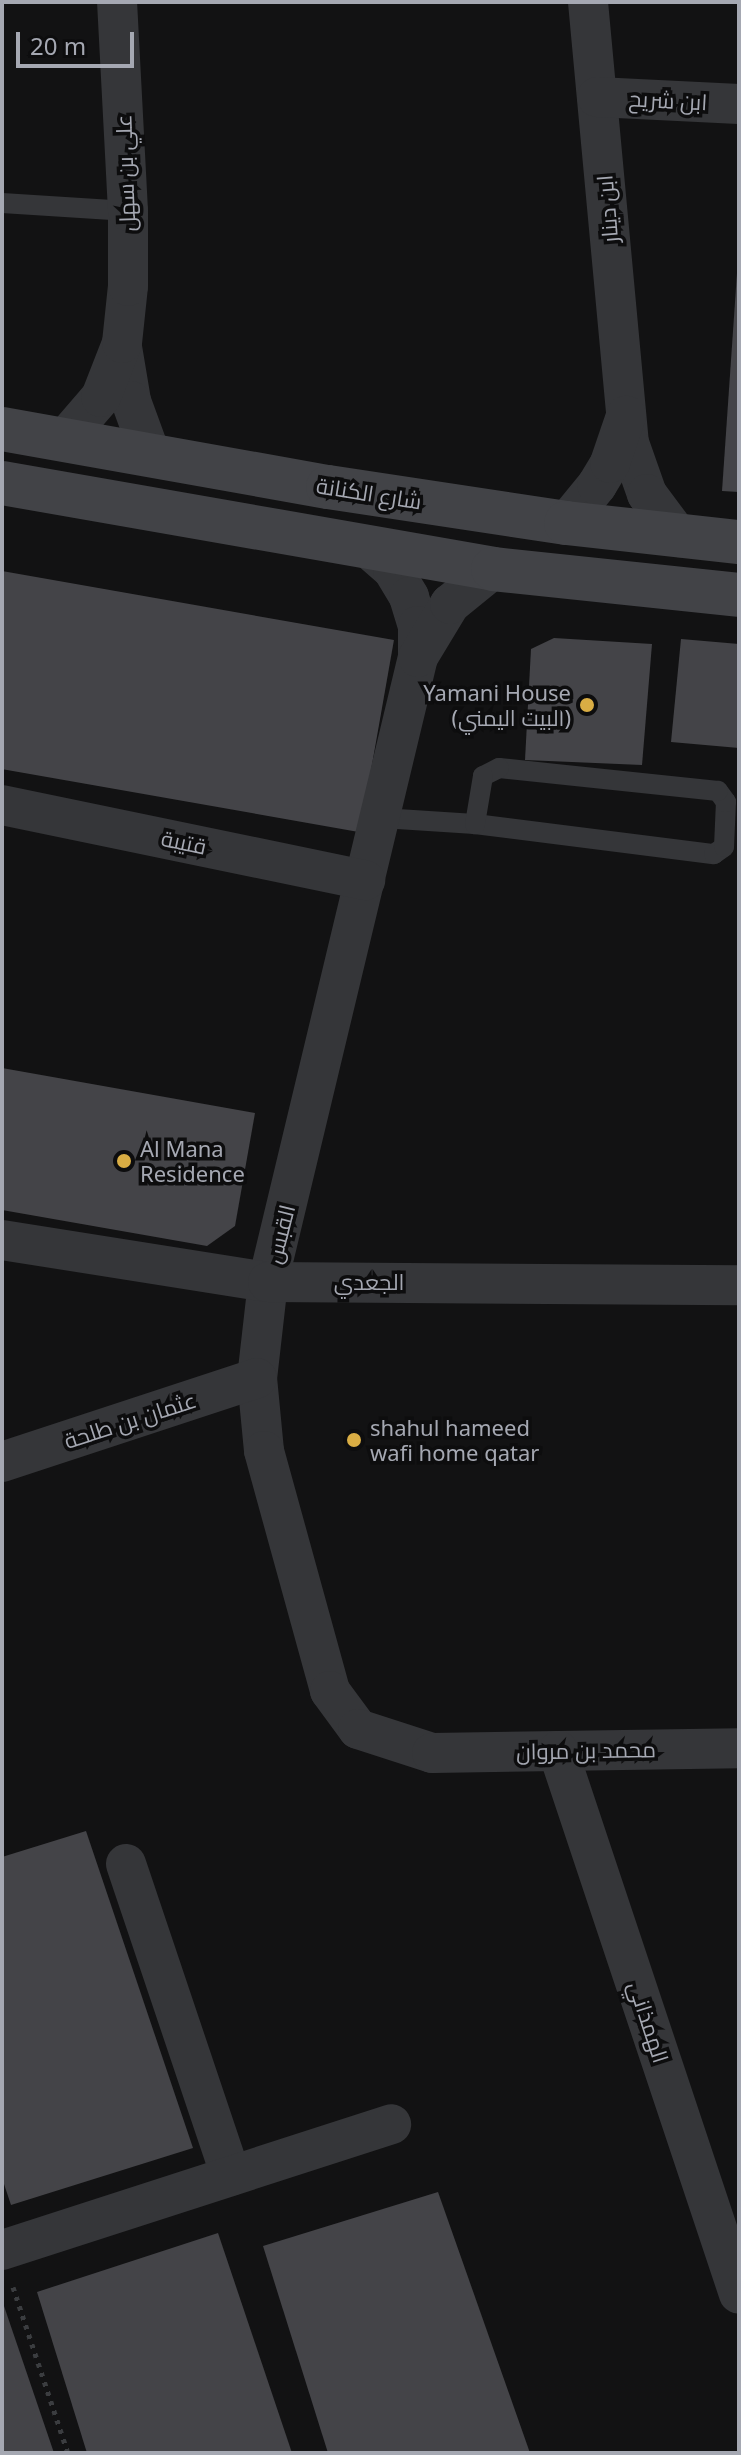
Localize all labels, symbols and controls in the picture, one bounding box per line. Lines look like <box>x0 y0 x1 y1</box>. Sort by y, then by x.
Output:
scale bar <box>20 16 138 66</box>
text: 20 m <box>30 29 86 62</box>
street label: ابن شريح <box>628 85 708 115</box>
street label: علي بن سهل <box>110 114 140 232</box>
street label: ابن دينار <box>591 174 623 244</box>
street label: شارع الكنانة <box>314 472 424 514</box>
place label: Yamani House (البيت اليمني) <box>423 679 571 730</box>
marker: Yamani House (البيت اليمني) <box>578 696 596 714</box>
street label: قتيبة <box>159 824 209 860</box>
place label: Al Mana Residence <box>140 1135 245 1186</box>
marker: Al Mana Residence <box>115 1152 133 1170</box>
street label: القبس <box>260 1202 300 1266</box>
street label: الجعدي <box>334 1269 404 1295</box>
street label: عثمان بن طلحة <box>61 1386 199 1454</box>
place label: shahul hameed wafi home qatar <box>370 1414 539 1466</box>
marker: shahul hameed wafi home qatar <box>345 1431 363 1449</box>
street label: محمد بن مروان <box>516 1736 656 1764</box>
street label: الهمذاني <box>623 1978 675 2066</box>

